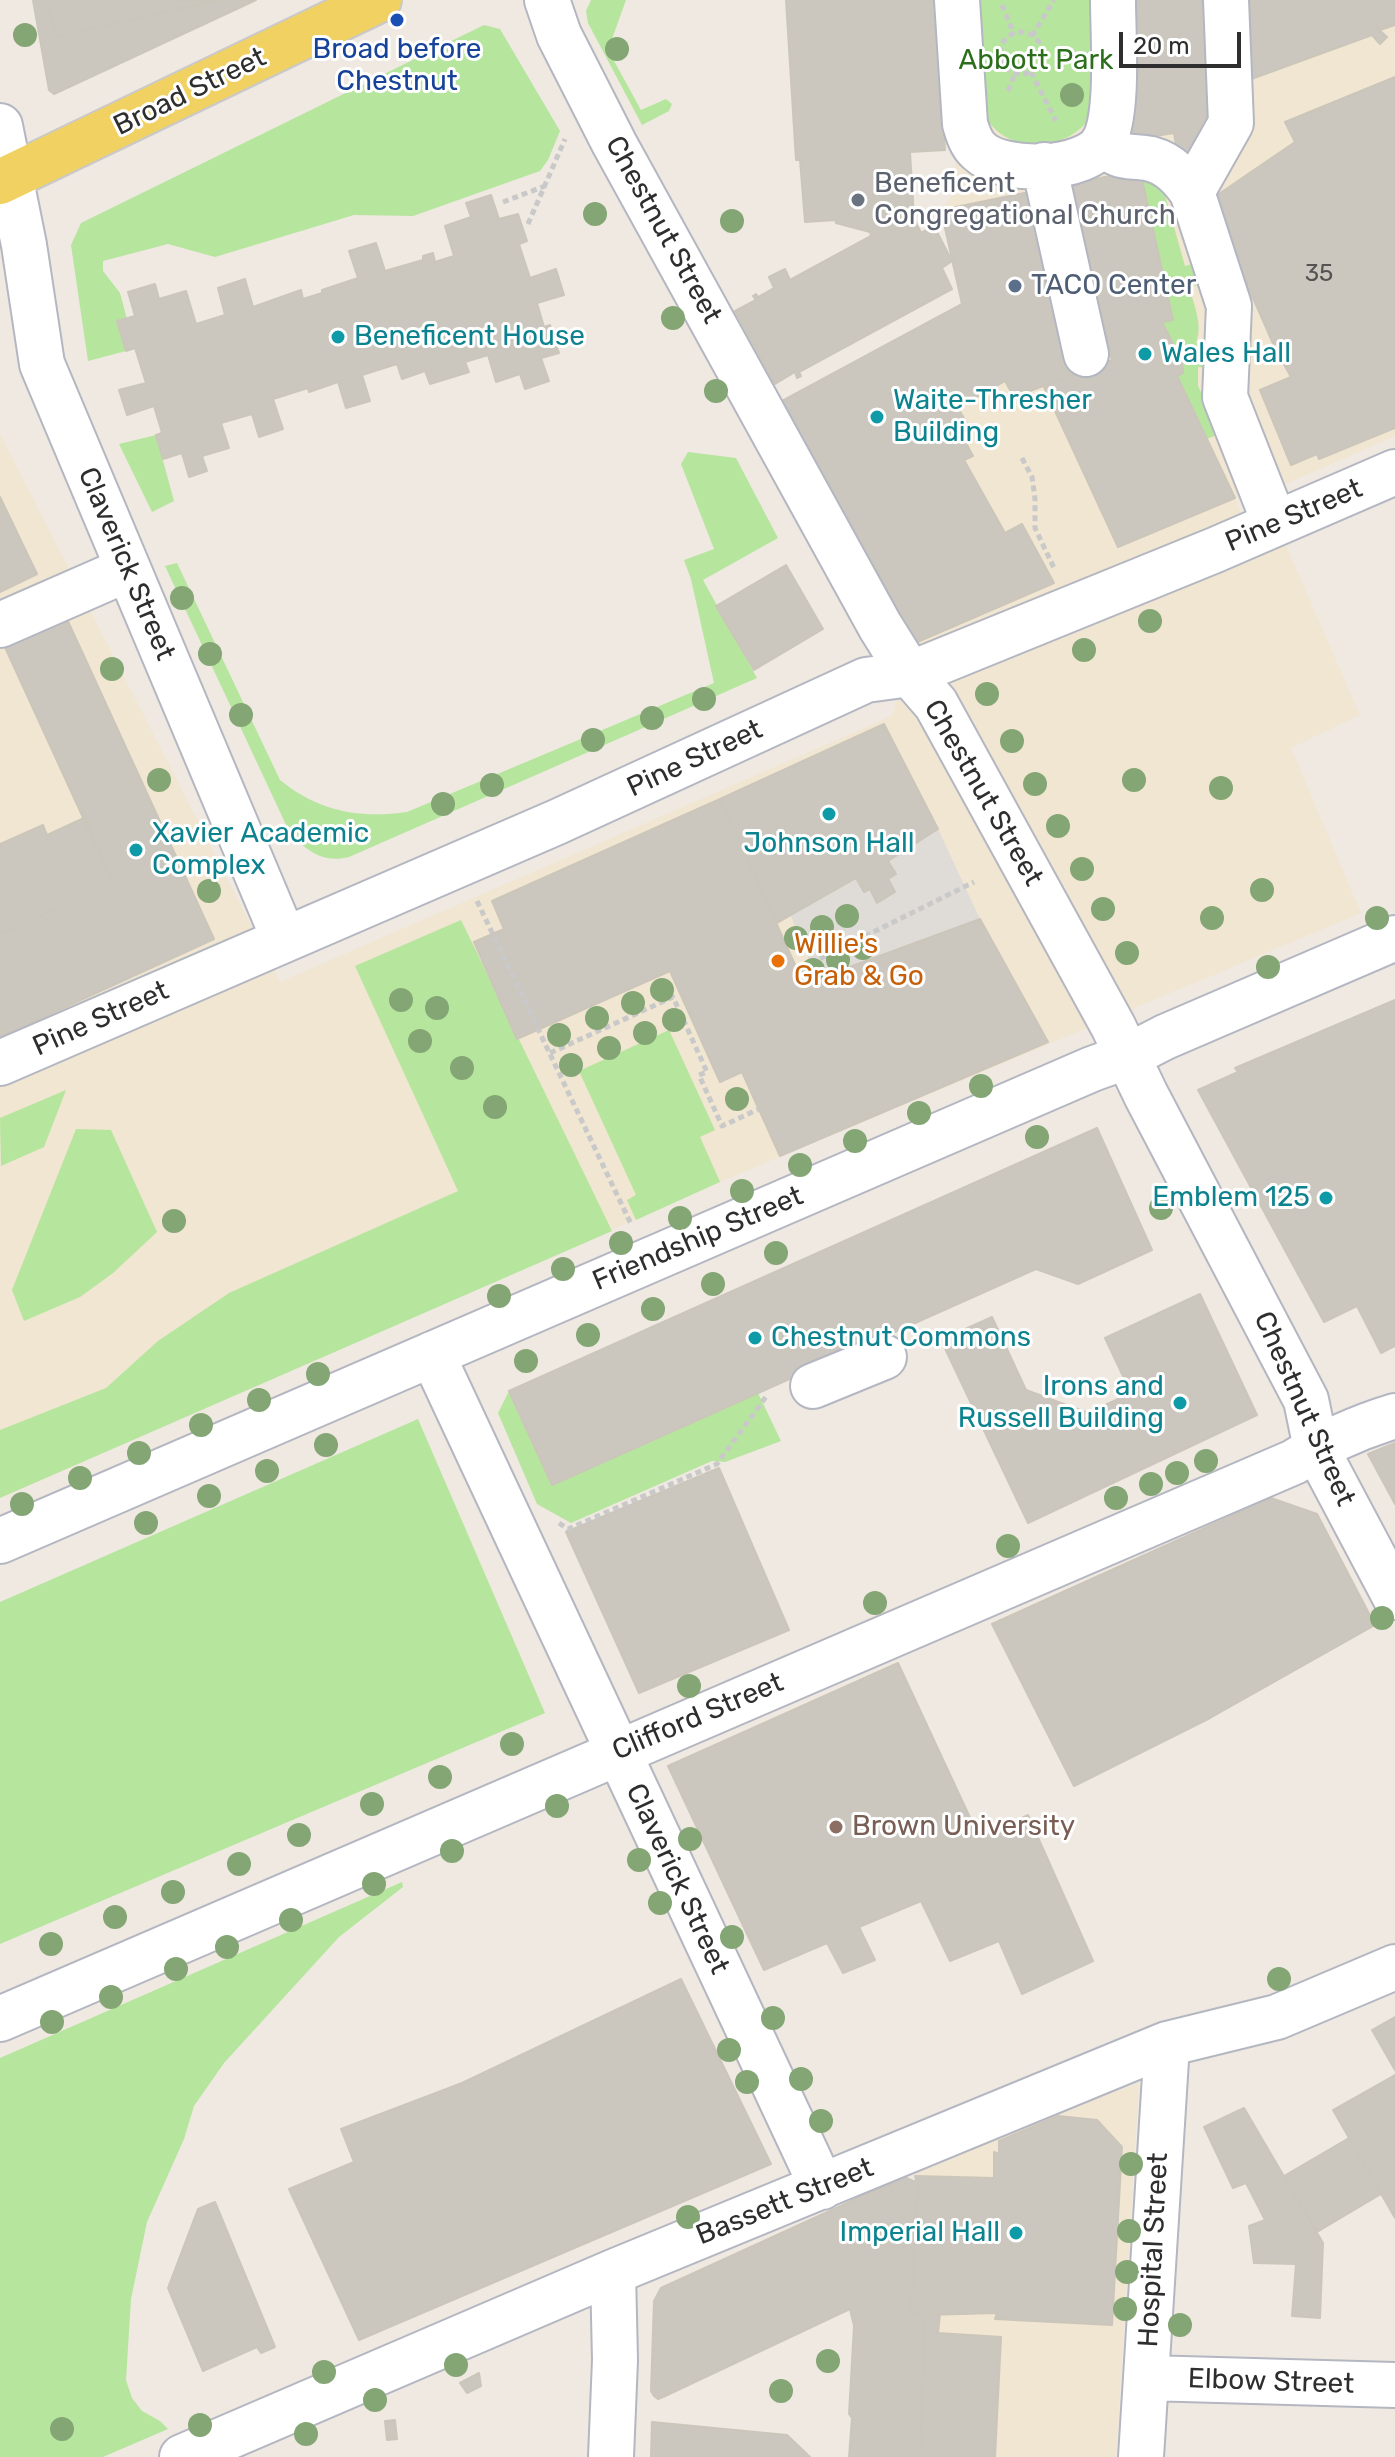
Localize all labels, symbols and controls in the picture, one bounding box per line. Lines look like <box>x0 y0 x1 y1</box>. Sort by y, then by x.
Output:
marker: Broad before Chestnut <box>388 11 406 29</box>
scale bar <box>1123 16 1245 66</box>
text: 20 m <box>1133 32 1190 60</box>
place label: Broad before Chestnut <box>313 33 481 99</box>
street label: Broad Street <box>108 41 272 143</box>
park label: Abbott Park <box>958 44 1114 78</box>
street label: Chestnut Street <box>598 130 728 330</box>
place label: Beneficent Congregational Church <box>874 167 1176 233</box>
marker: Beneficent Congregational Church <box>849 191 867 209</box>
house number: 35 <box>1305 260 1333 288</box>
place label: TACO Center <box>1031 269 1196 303</box>
marker: TACO Center <box>1006 277 1024 295</box>
place label: Beneficent House <box>354 320 585 354</box>
marker: Beneficent House <box>329 328 347 346</box>
place label: Wales Hall <box>1161 337 1291 371</box>
marker: Wales Hall <box>1136 345 1154 363</box>
place label: Waite-Thresher Building <box>893 384 1092 450</box>
marker: Waite-Thresher Building <box>868 408 886 426</box>
street label: Claverick Street <box>70 462 182 666</box>
street label: Pine Street <box>1221 472 1367 560</box>
street label: Chestnut Street <box>916 694 1050 892</box>
street label: Pine Street <box>622 713 768 805</box>
marker: Johnson Hall <box>820 805 838 823</box>
place label: Xavier Academic Complex <box>152 817 369 883</box>
place label: Johnson Hall <box>743 827 915 861</box>
marker: Xavier Academic Complex <box>127 841 145 859</box>
place label: Willie's Grab & Go <box>794 928 924 994</box>
marker: Willie's Grab & Go <box>769 952 787 970</box>
street label: Pine Street <box>28 974 174 1064</box>
street label: Friendship Street <box>588 1180 808 1298</box>
place label: Emblem 125 <box>1152 1181 1310 1215</box>
marker: Emblem 125 <box>1317 1189 1335 1207</box>
street label: Chestnut Street <box>1246 1307 1362 1511</box>
place label: Chestnut Commons <box>771 1321 1031 1355</box>
marker: Chestnut Commons <box>746 1329 764 1347</box>
place label: Irons and Russell Building <box>958 1370 1164 1436</box>
marker: Irons and Russell Building <box>1171 1394 1189 1412</box>
street label: Clifford Street <box>608 1666 788 1768</box>
street label: Claverick Street <box>618 1778 736 1980</box>
place label: Brown University <box>852 1810 1075 1844</box>
marker: Brown University <box>827 1818 845 1836</box>
street label: Bassett Street <box>692 2151 878 2253</box>
street label: Hospital Street <box>1132 2152 1176 2348</box>
place label: Imperial Hall <box>840 2216 1000 2250</box>
marker: Imperial Hall <box>1007 2224 1025 2242</box>
street label: Elbow Street <box>1187 2362 1355 2402</box>

